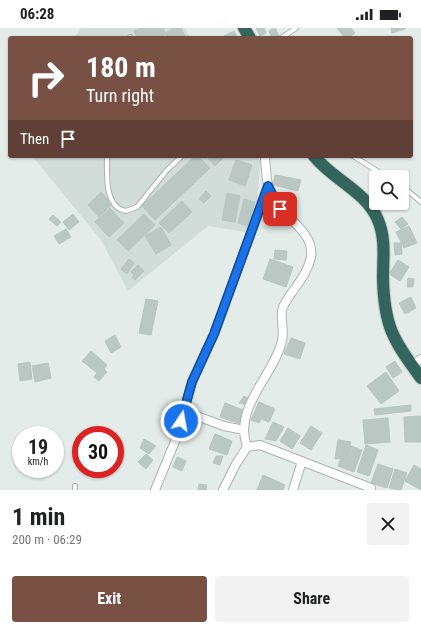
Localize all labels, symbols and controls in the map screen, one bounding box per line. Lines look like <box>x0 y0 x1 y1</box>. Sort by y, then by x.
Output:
text: 06:28 <box>20 5 54 23</box>
text: 180 m <box>86 51 156 84</box>
icon: right <box>20 52 72 104</box>
text: Turn right <box>86 85 154 106</box>
icon: arrive <box>57 128 79 150</box>
text: Then <box>20 130 49 148</box>
map controls <box>369 170 409 210</box>
button: search <box>369 170 409 210</box>
pin <box>263 192 297 226</box>
icon: arrive <box>269 198 291 220</box>
position arrow <box>160 400 202 442</box>
speed limit sign: 30 <box>72 426 124 478</box>
text: 19 <box>28 435 48 459</box>
text: km/h <box>28 456 48 467</box>
text: 1 min <box>12 503 65 531</box>
button: close <box>367 503 409 545</box>
text: 200 m · 06:29 <box>12 532 82 547</box>
button: Exit <box>12 576 207 622</box>
button: Share <box>215 576 409 622</box>

